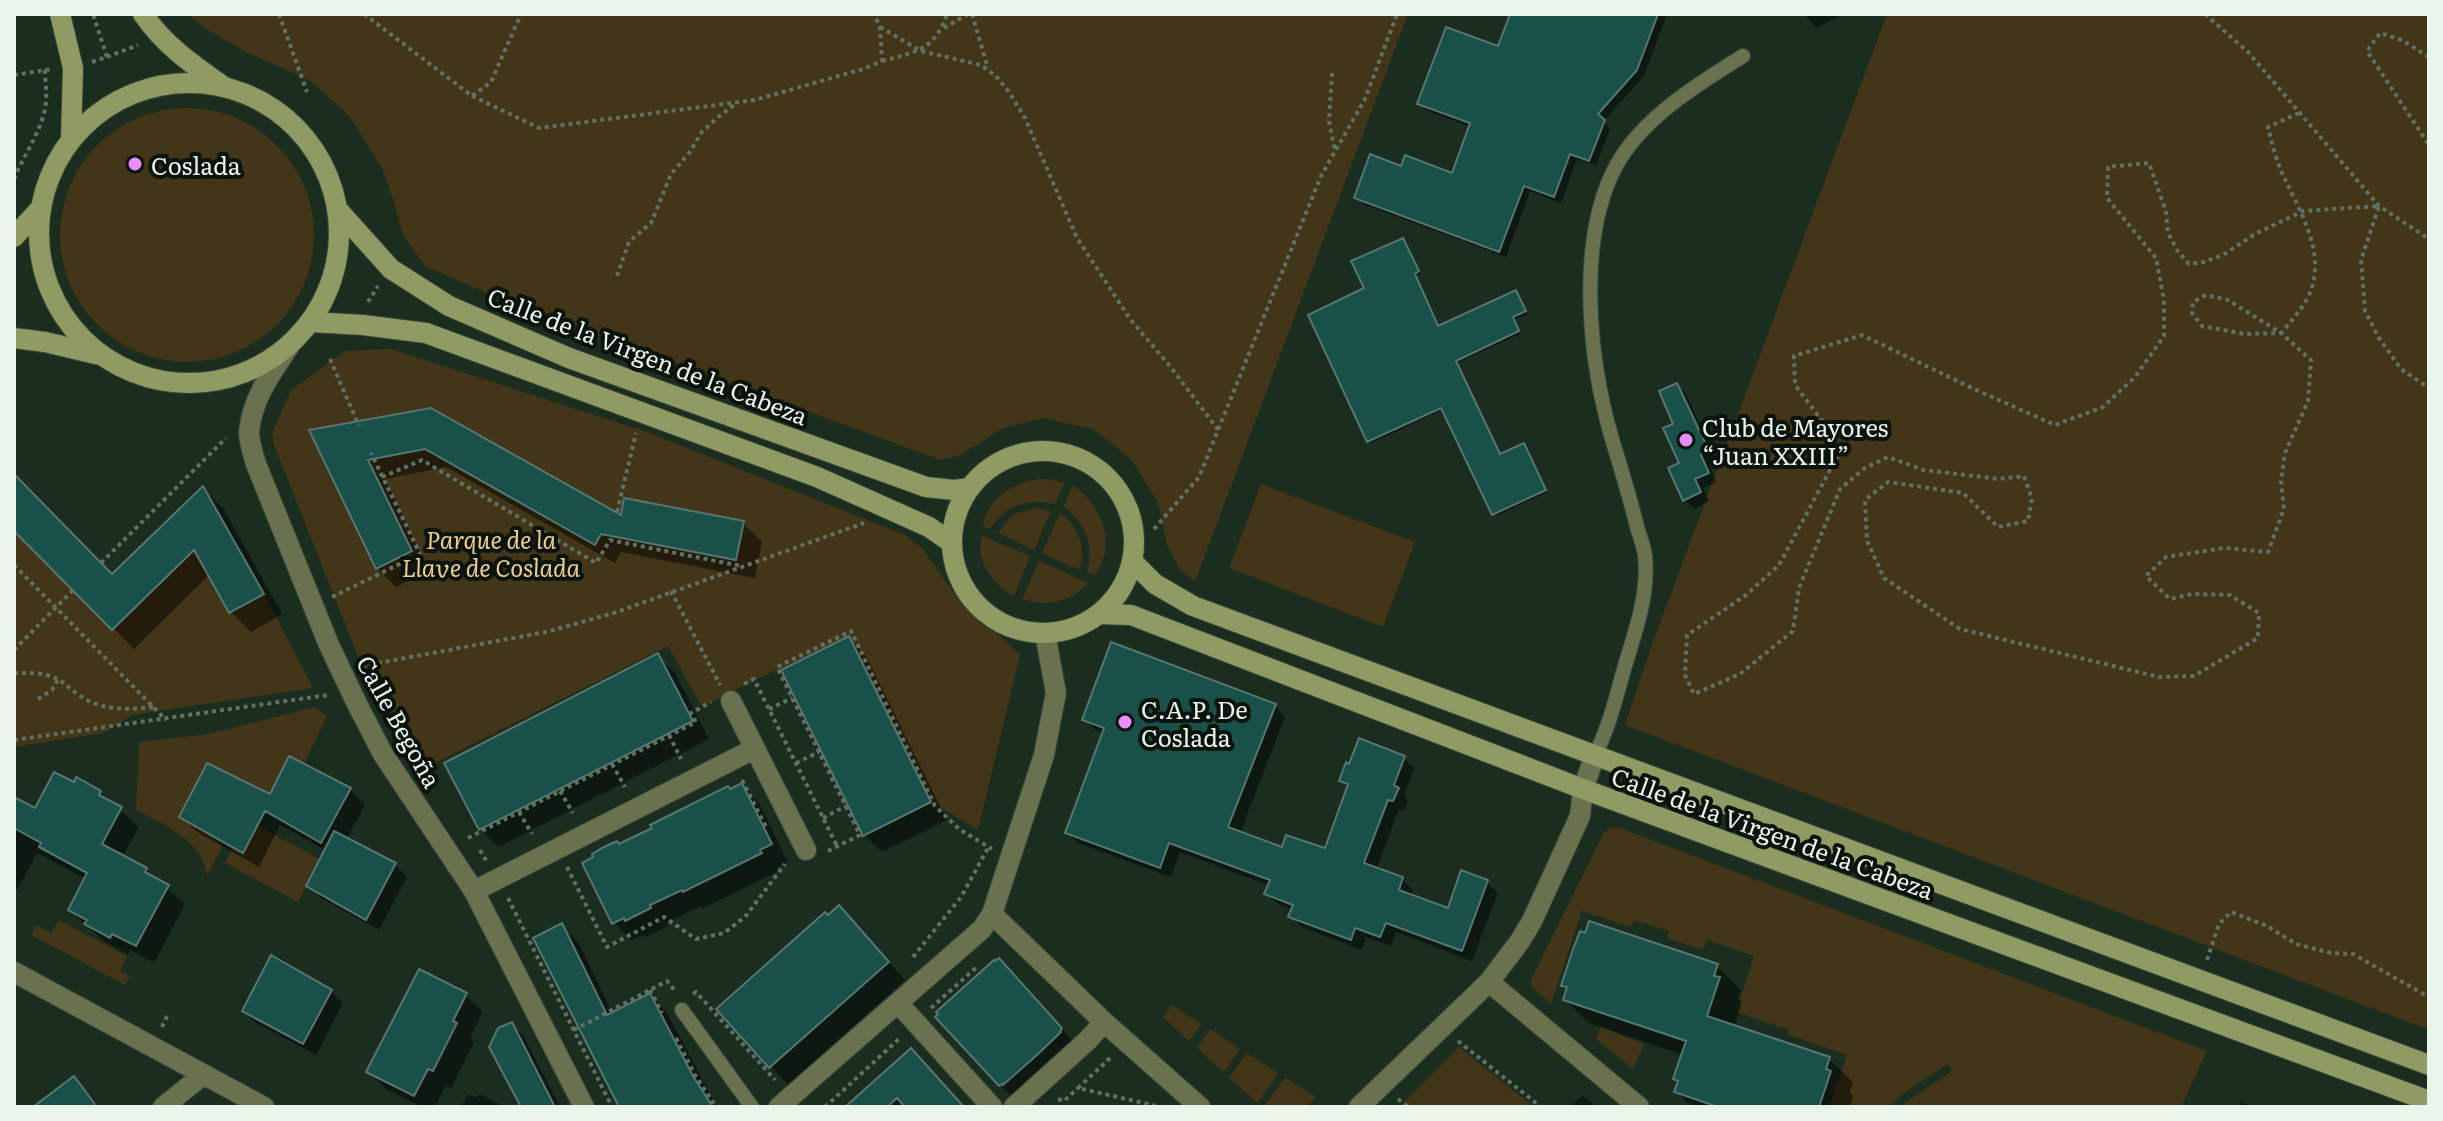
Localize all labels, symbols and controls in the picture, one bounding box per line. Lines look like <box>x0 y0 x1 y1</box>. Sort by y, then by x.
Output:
place label: Coslada <box>151 147 241 182</box>
marker: Coslada <box>126 155 144 173</box>
street label: Calle de la Virgen de la Cabeza <box>483 278 813 432</box>
place label: Club de Mayores “Juan XXIII” <box>1702 409 1888 472</box>
marker: Club de Mayores “Juan XXIII” <box>1677 431 1695 449</box>
park label: Parque de la Llave de Coslada <box>402 521 581 584</box>
street label: Calle Begoña <box>349 648 451 794</box>
place label: C.A.P. De Coslada <box>1141 691 1248 754</box>
marker: C.A.P. De Coslada <box>1116 713 1134 731</box>
street label: Calle de la Virgen de la Cabeza <box>1607 757 1939 907</box>

